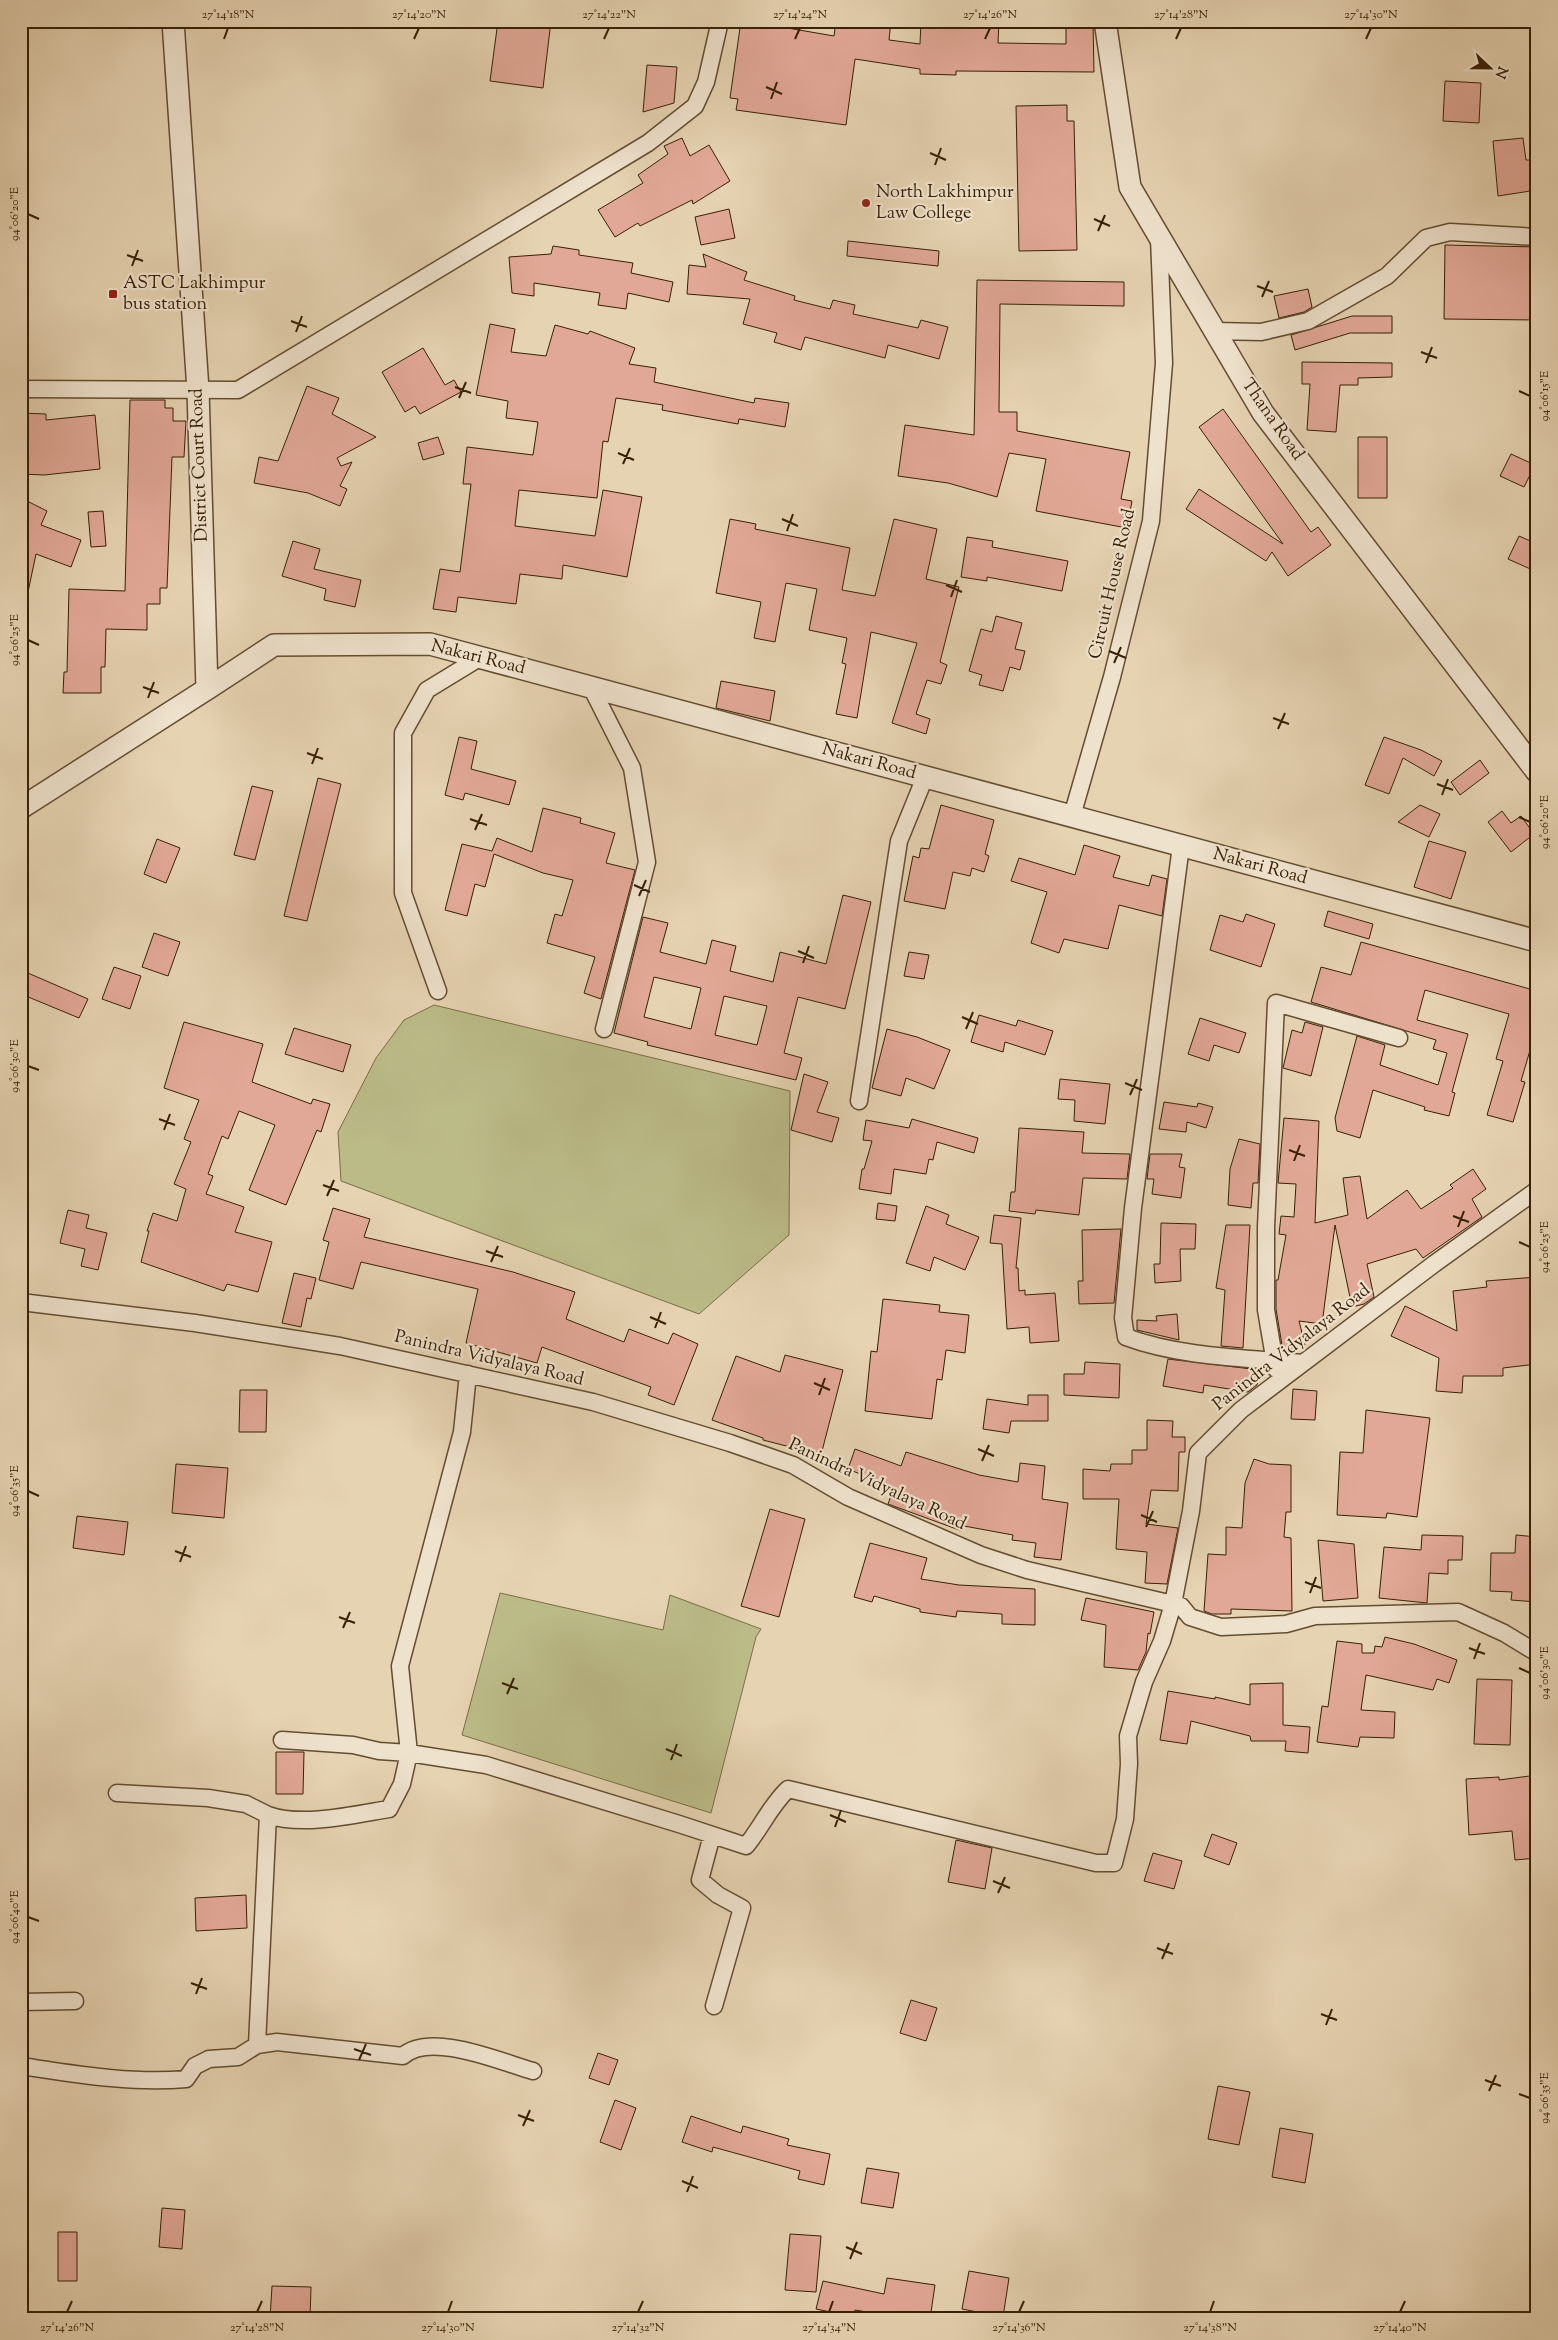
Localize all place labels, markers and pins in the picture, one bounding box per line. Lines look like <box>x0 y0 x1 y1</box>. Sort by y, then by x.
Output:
place label: North Lakhimpur Law College <box>876 180 1014 227</box>
marker: North Lakhimpur Law College <box>860 197 872 209</box>
place label: ASTC Lakhimpur bus station <box>123 271 266 318</box>
marker: ASTC Lakhimpur bus station <box>107 288 119 300</box>

